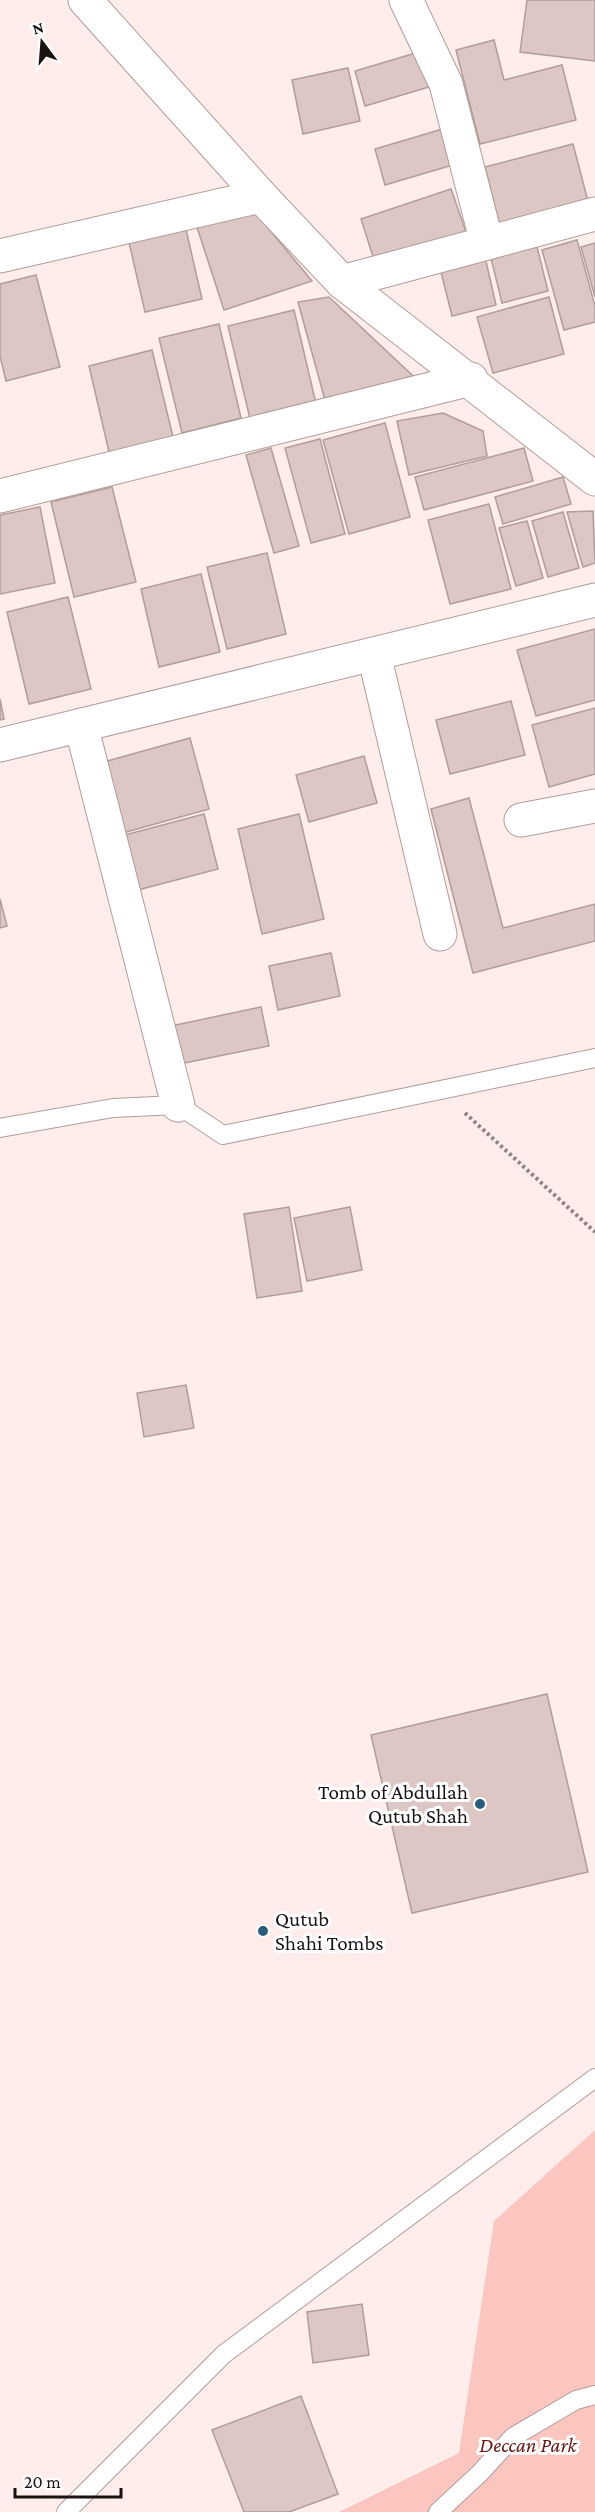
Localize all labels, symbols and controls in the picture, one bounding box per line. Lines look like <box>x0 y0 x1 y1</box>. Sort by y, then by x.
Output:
north arrow <box>12 12 72 72</box>
text: N <box>30 18 46 38</box>
place label: Tomb of Abdullah Qutub Shah <box>318 1780 468 1828</box>
marker: Tomb of Abdullah Qutub Shah <box>473 1797 487 1811</box>
place label: Qutub Shahi Tombs <box>275 1907 383 1955</box>
marker: Qutub Shahi Tombs <box>256 1924 270 1938</box>
park label: Deccan Park <box>479 2433 578 2457</box>
scale bar <box>15 2461 122 2499</box>
text: 20 m <box>24 2472 61 2492</box>

